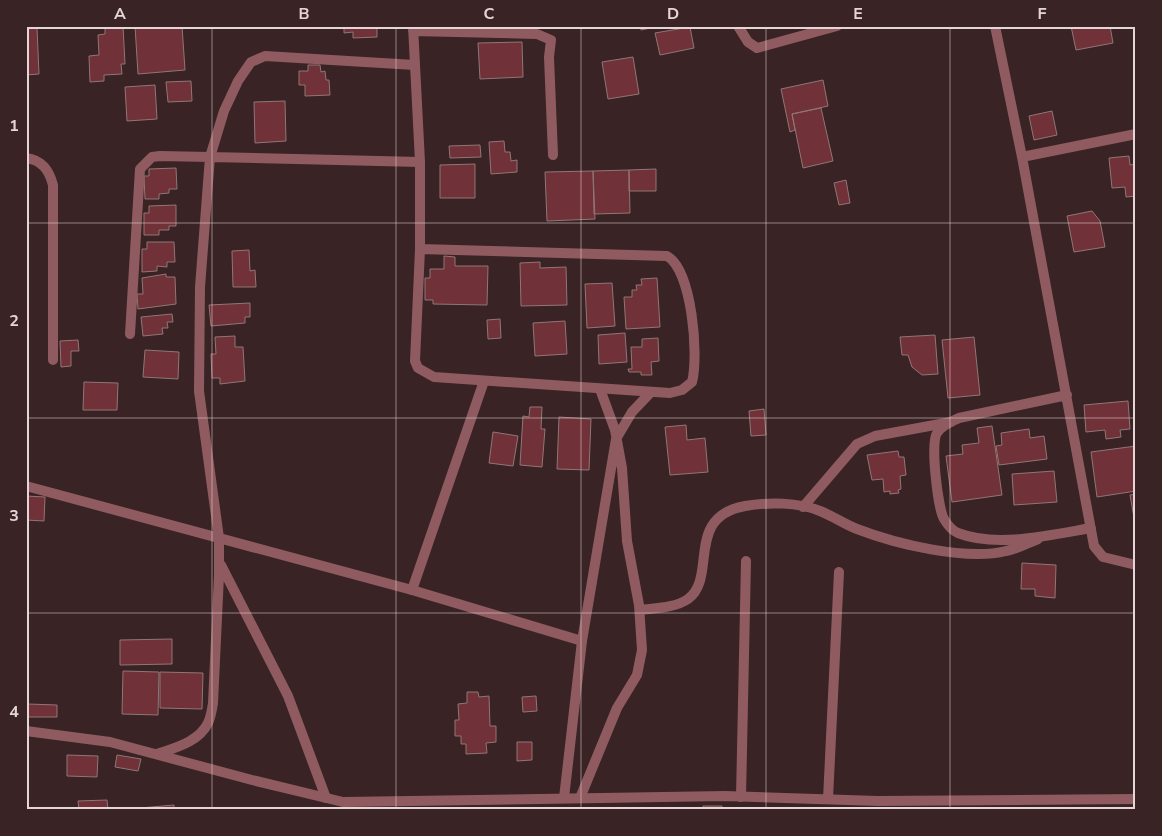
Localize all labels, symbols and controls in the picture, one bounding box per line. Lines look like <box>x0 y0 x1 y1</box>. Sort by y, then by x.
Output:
text: A <box>114 3 126 25</box>
text: B <box>298 3 310 25</box>
text: C <box>484 3 495 25</box>
text: D <box>667 3 679 25</box>
text: E <box>853 3 863 25</box>
text: F <box>1038 3 1047 25</box>
text: 1 <box>9 115 19 137</box>
text: 2 <box>9 310 19 332</box>
text: 3 <box>9 505 19 527</box>
text: 4 <box>9 701 19 723</box>

